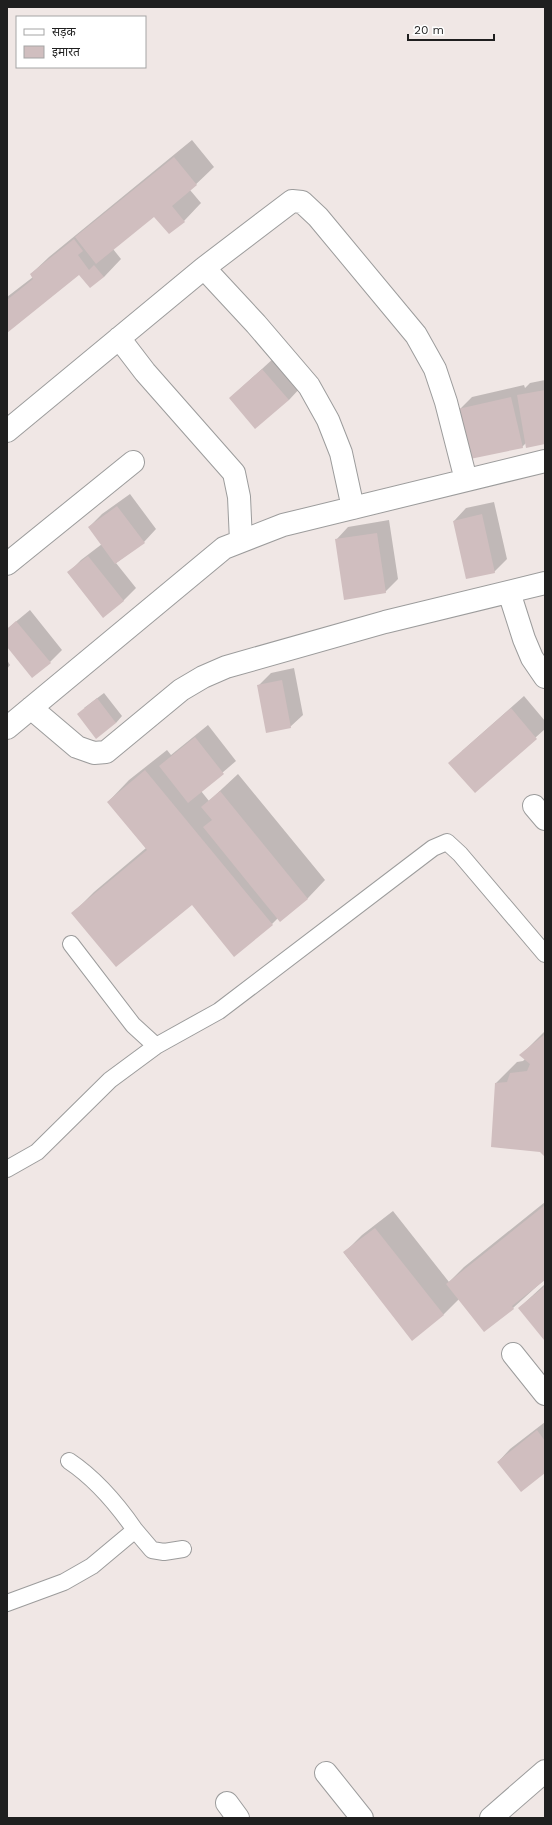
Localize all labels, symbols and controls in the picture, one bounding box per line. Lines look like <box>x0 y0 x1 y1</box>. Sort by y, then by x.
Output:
legend <box>16 16 146 68</box>
scale bar <box>408 16 494 42</box>
text: 20 m <box>414 23 444 37</box>
text: सड़क <box>52 25 77 39</box>
text: इमारत <box>52 45 81 59</box>

